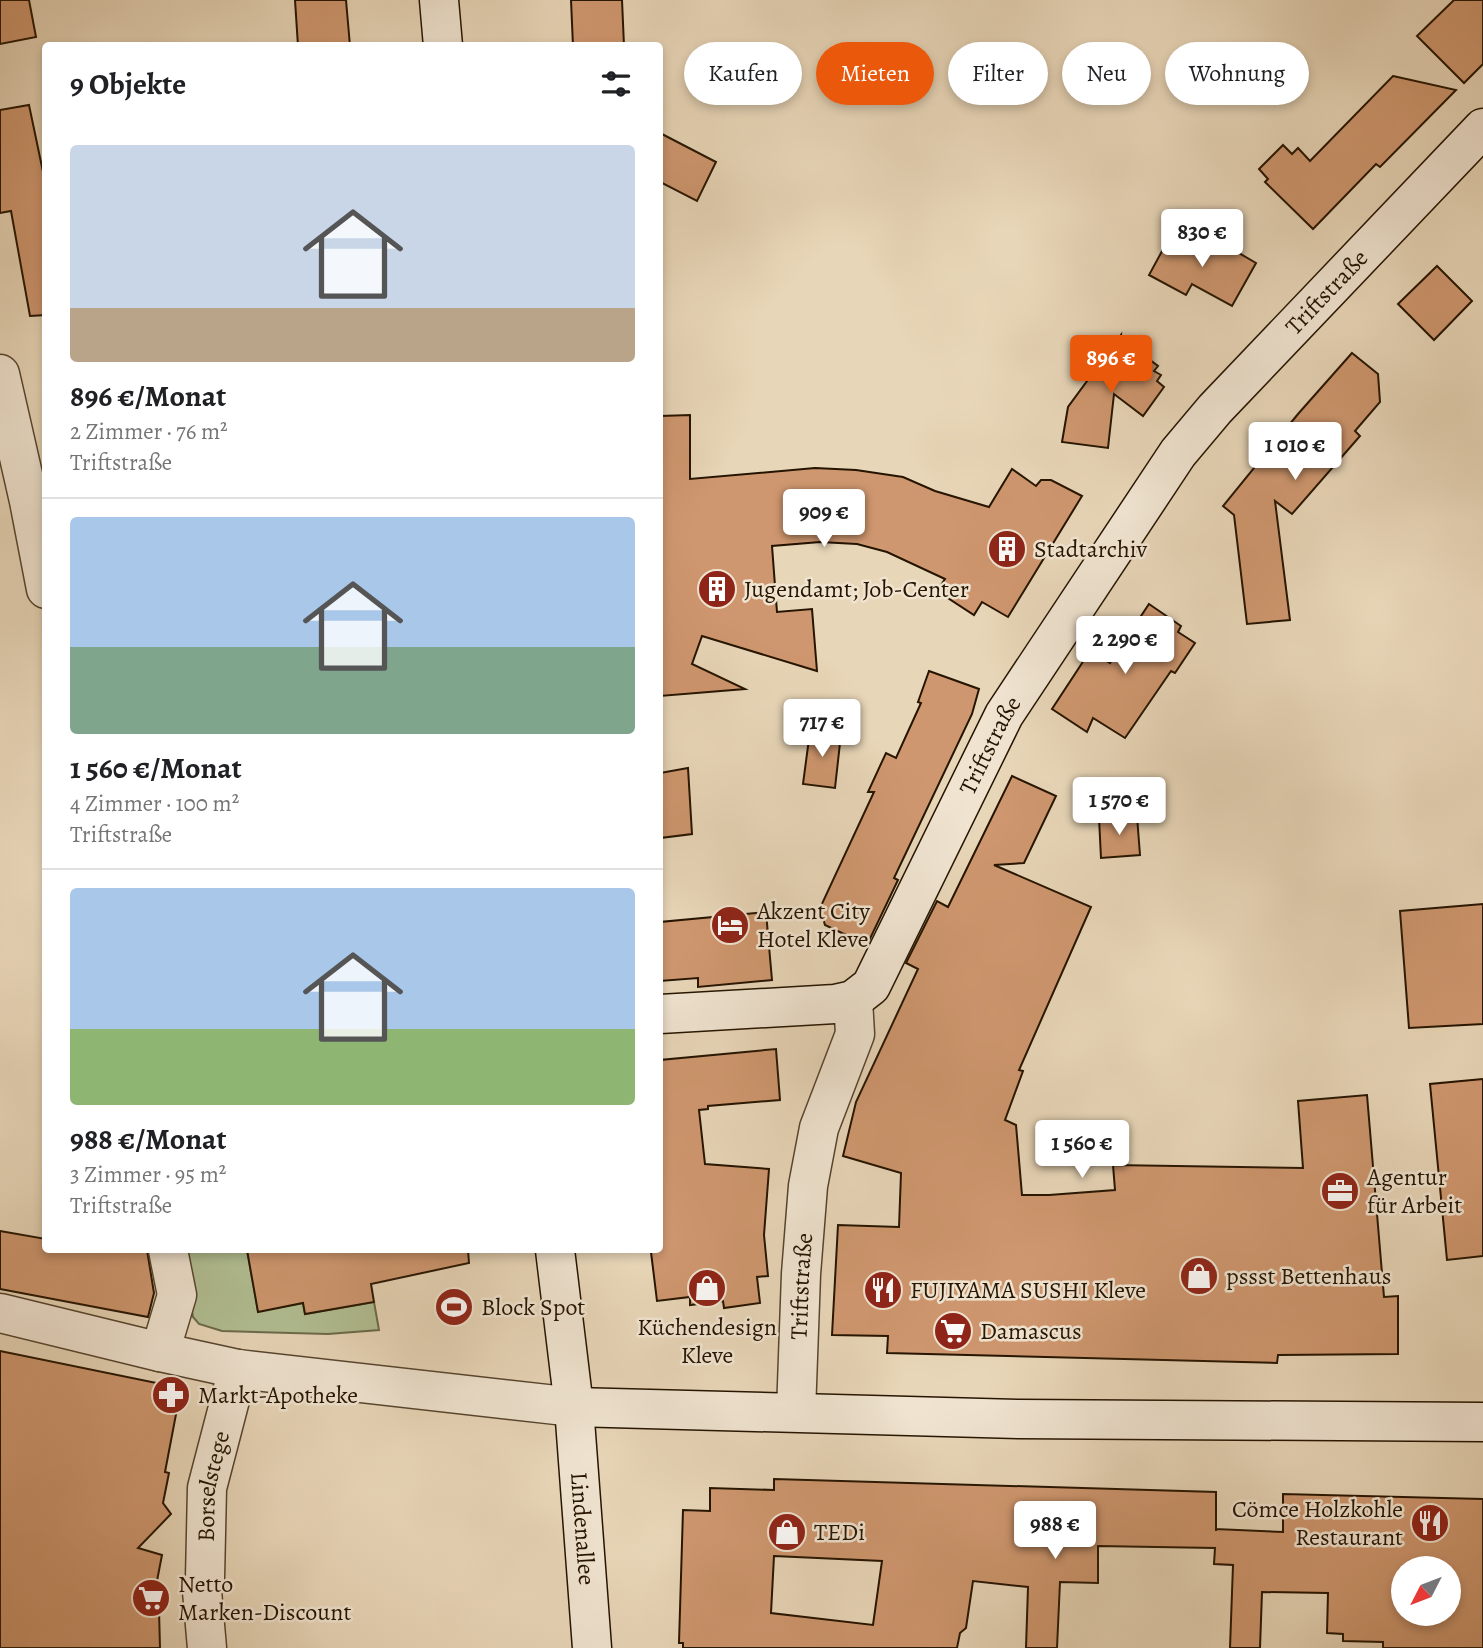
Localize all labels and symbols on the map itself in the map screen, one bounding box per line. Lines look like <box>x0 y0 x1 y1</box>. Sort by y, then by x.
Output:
pin: 830 € <box>1153 210 1251 269</box>
street label: Triftstraße <box>1278 242 1375 342</box>
pin: 896 € <box>1062 336 1160 395</box>
pin: 1 010 € <box>1230 422 1360 482</box>
pin: 909 € <box>775 490 873 549</box>
building icon: Stadtarchiv <box>986 528 1028 570</box>
place label: Stadtarchiv <box>1034 533 1148 565</box>
building icon: Jugendamt; Job-Center <box>696 568 738 610</box>
place label: Jugendamt; Job-Center <box>744 573 969 605</box>
pin: 2 290 € <box>1060 616 1190 676</box>
street label: Triftstraße <box>951 690 1028 800</box>
pin: 717 € <box>773 700 871 759</box>
pin: 1 570 € <box>1054 778 1184 837</box>
place label: Akzent City Hotel Kleve <box>756 895 870 955</box>
hotel icon: Akzent City Hotel Kleve <box>709 904 751 946</box>
pin: 1 560 € <box>1017 1120 1147 1180</box>
place label: Agentur für Arbeit <box>1366 1161 1462 1221</box>
office icon: Agentur für Arbeit <box>1319 1170 1361 1212</box>
street label: Triftstraße <box>783 1232 820 1340</box>
shop icon: pssst Bettenhaus <box>1178 1255 1220 1297</box>
place label: pssst Bettenhaus <box>1226 1260 1392 1292</box>
shop icon: Küchendesign Kleve <box>686 1267 728 1309</box>
restaurant icon: FUJIYAMA SUSHI Kleve <box>862 1269 904 1311</box>
place label: FUJIYAMA SUSHI Kleve <box>910 1274 1146 1306</box>
sports icon: Block Spot <box>433 1286 475 1328</box>
place label: Block Spot <box>481 1291 585 1323</box>
supermarket icon: Damascus <box>932 1310 974 1352</box>
place label: Küchendesign Kleve <box>637 1311 777 1371</box>
place label: Damascus <box>980 1315 1082 1347</box>
pharmacy icon: Markt-Apotheke <box>150 1374 192 1416</box>
place label: Markt-Apotheke <box>198 1379 358 1411</box>
street label: Borselstege <box>190 1427 237 1542</box>
street label: Lindenallee <box>563 1471 603 1586</box>
place label: Cömce Holzkohle Restaurant <box>1232 1493 1403 1553</box>
pin: 988 € <box>1006 1502 1104 1561</box>
restaurant icon: Cömce Holzkohle Restaurant <box>1409 1502 1451 1544</box>
shop icon: TEDi <box>766 1511 808 1553</box>
place label: TEDi <box>814 1516 865 1548</box>
north arrow <box>1391 1556 1461 1626</box>
place label: Netto Marken-Discount <box>178 1568 351 1628</box>
supermarket icon: Netto Marken-Discount <box>130 1577 172 1619</box>

